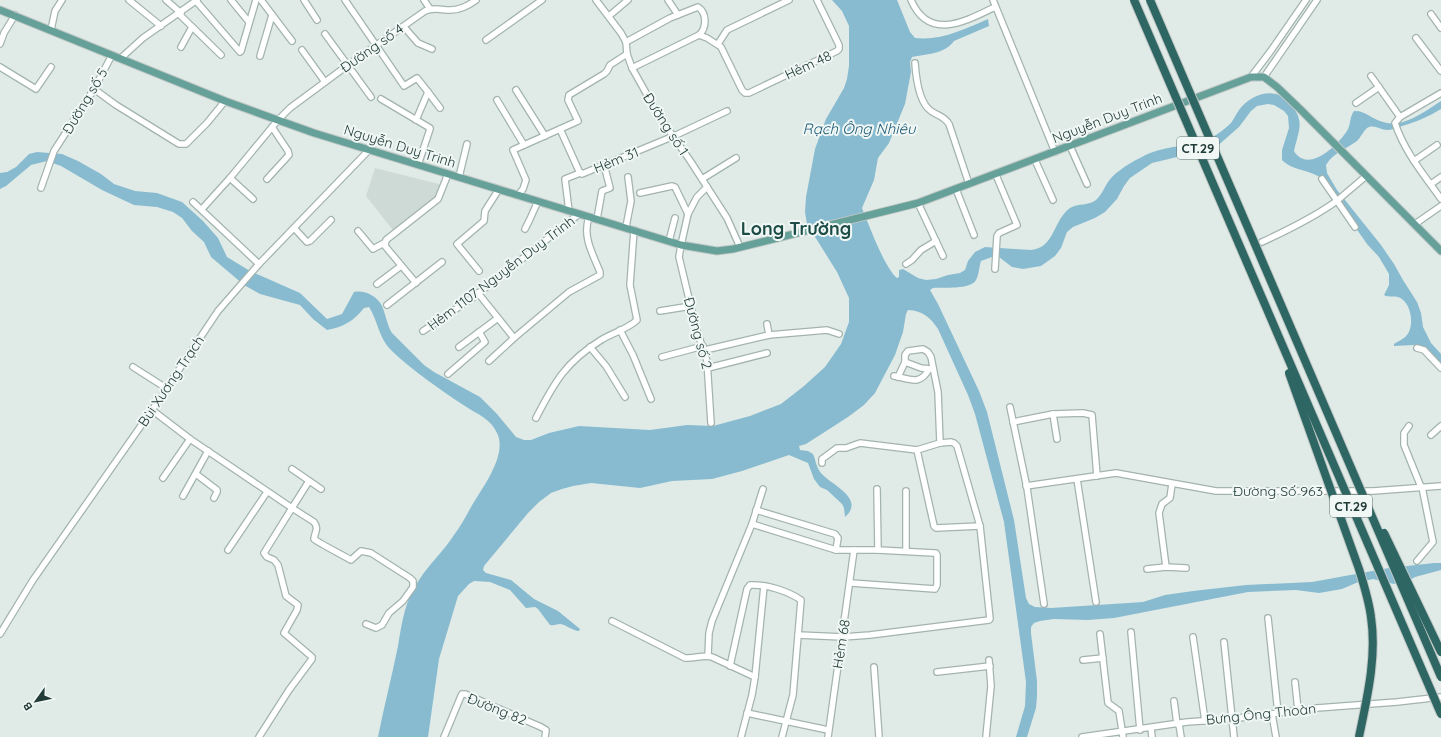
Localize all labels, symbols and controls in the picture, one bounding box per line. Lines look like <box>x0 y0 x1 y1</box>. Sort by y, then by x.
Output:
street label: Đường số 4 <box>337 20 407 76</box>
street label: Hẻm 48 <box>782 46 834 84</box>
street label: Đường số 5 <box>58 65 112 137</box>
street label: Đường số 1 <box>639 89 693 159</box>
street label: Nguyễn Duy Trinh <box>1049 89 1165 147</box>
water label: Rạch Ông Nhiêu <box>803 119 917 138</box>
street label: Nguyễn Duy Trinh <box>342 120 458 172</box>
road number: CT.29 <box>1177 137 1219 159</box>
street label: Hẻm 31 <box>591 143 641 177</box>
street label: Hẻm 1107 Nguyễn Duy Trinh <box>424 212 578 334</box>
district label: Long Trường <box>741 217 851 240</box>
street label: Đường số 2 <box>680 295 716 371</box>
street label: Bùi Xương Trạch <box>134 332 208 430</box>
street label: Đường Số 963 <box>1233 482 1323 500</box>
road number: CT.29 <box>1330 495 1372 517</box>
street label: Hẻm 68 <box>828 618 854 670</box>
north arrow <box>16 681 56 721</box>
street label: Đường 82 <box>465 689 530 729</box>
street label: Bưng Ông Thoàn <box>1205 699 1317 729</box>
text: B <box>20 700 35 713</box>

